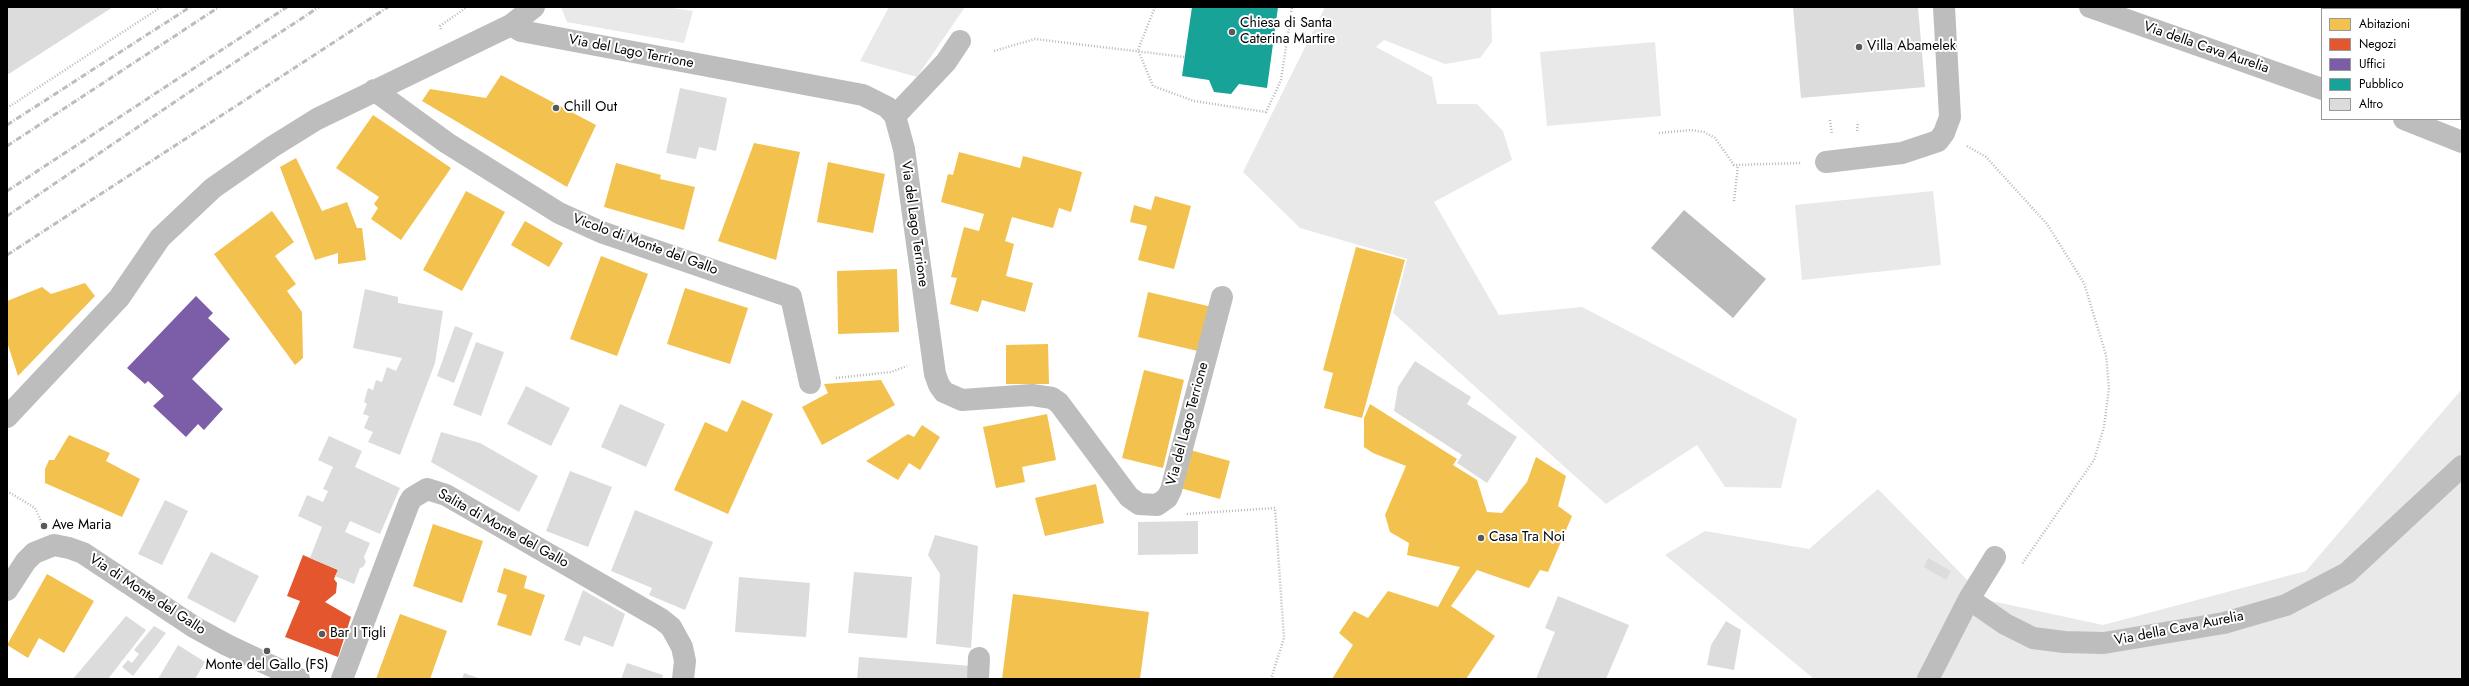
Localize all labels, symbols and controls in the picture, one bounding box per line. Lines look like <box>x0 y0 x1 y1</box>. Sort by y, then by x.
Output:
legend <box>2321 8 2461 120</box>
text: Abitazioni <box>2359 15 2410 33</box>
place label: Chiesa di Santa Caterina Martire <box>1240 16 1335 48</box>
street label: Via della Cava Aurelia <box>2141 19 2271 77</box>
marker: Chiesa di Santa Caterina Martire <box>1227 27 1237 37</box>
street label: Via del Lago Terrione <box>567 32 695 72</box>
text: Negozi <box>2359 35 2396 53</box>
place label: Villa Abamelek <box>1867 39 1956 55</box>
marker: Villa Abamelek <box>1854 42 1864 52</box>
text: Uffici <box>2359 55 2385 73</box>
text: Pubblico <box>2359 75 2403 93</box>
text: Altro <box>2359 95 2383 113</box>
place label: Chill Out <box>564 100 617 116</box>
marker: Chill Out <box>551 103 561 113</box>
street label: Via del Lago Terrione <box>897 160 931 288</box>
street label: Vicolo di Monte del Gallo <box>570 211 720 279</box>
street label: Via del Lago Terrione <box>1163 360 1213 488</box>
street label: Salita di Monte del Gallo <box>435 486 571 572</box>
place label: Ave Maria <box>52 518 111 534</box>
marker: Ave Maria <box>39 521 49 531</box>
place label: Casa Tra Noi <box>1489 530 1565 546</box>
marker: Casa Tra Noi <box>1476 533 1486 543</box>
street label: Via di Monte del Gallo <box>86 551 208 639</box>
street label: Via della Cava Aurelia <box>2113 608 2245 650</box>
place label: Bar I Tigli <box>330 626 386 642</box>
marker: Bar I Tigli <box>317 629 327 639</box>
marker: Monte del Gallo (FS) <box>262 646 272 656</box>
place label: Monte del Gallo (FS) <box>206 658 328 674</box>

